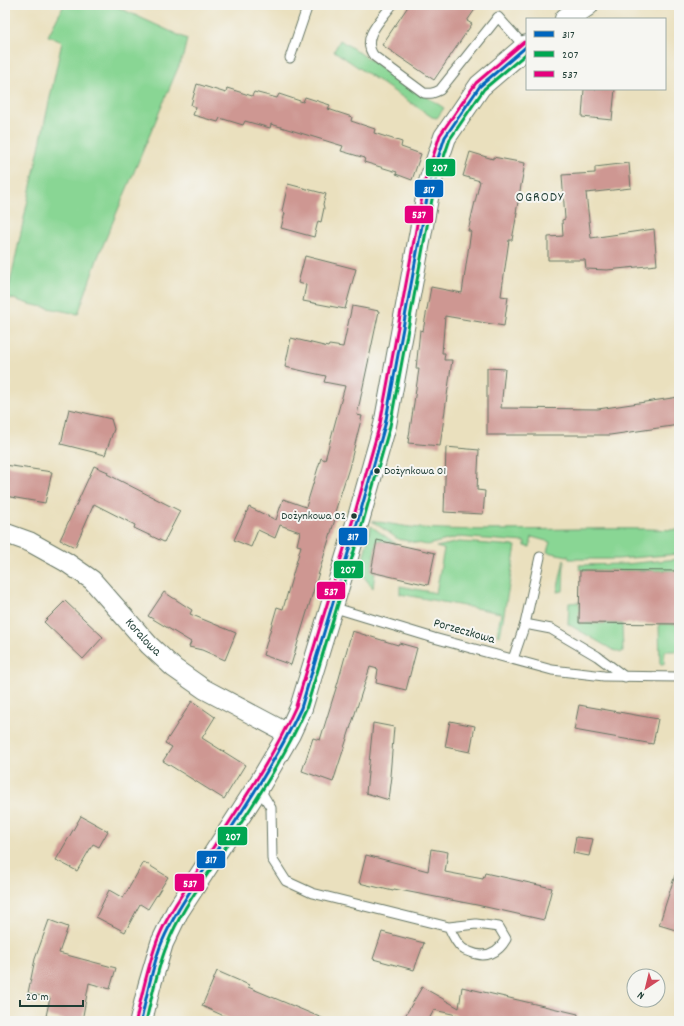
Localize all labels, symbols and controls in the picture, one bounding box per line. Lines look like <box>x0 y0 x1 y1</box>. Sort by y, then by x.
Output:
legend <box>526 18 666 90</box>
text: 317 <box>562 27 575 44</box>
text: 207 <box>562 47 579 64</box>
text: 537 <box>562 67 578 84</box>
line badge: 207 <box>425 158 456 177</box>
text: 207 <box>432 161 448 177</box>
line badge: 317 <box>414 179 444 198</box>
text: 317 <box>423 183 436 199</box>
district label: OGRODY <box>516 188 564 208</box>
line badge: 537 <box>404 205 434 224</box>
text: 537 <box>412 208 427 224</box>
place label: Dożynkowa 01 <box>384 463 446 480</box>
marker: Dożynkowa 01 <box>372 466 382 476</box>
place label: Dożynkowa 02 <box>281 508 346 525</box>
marker: Dożynkowa 02 <box>349 511 359 521</box>
line badge: 317 <box>338 527 368 546</box>
text: 317 <box>347 530 360 546</box>
line badge: 207 <box>333 560 364 579</box>
text: 207 <box>340 563 356 579</box>
line badge: 537 <box>316 581 346 600</box>
text: 537 <box>324 585 339 601</box>
street label: Koralowa <box>120 614 166 662</box>
street label: Porzeczkowa <box>431 614 498 650</box>
line badge: 207 <box>217 826 248 846</box>
text: 207 <box>225 830 241 846</box>
line badge: 317 <box>196 850 226 869</box>
text: 317 <box>205 853 218 869</box>
line badge: 537 <box>174 873 205 892</box>
text: 537 <box>183 877 198 893</box>
north arrow <box>626 968 666 1008</box>
scale bar <box>20 982 83 1008</box>
text: N <box>634 986 648 1003</box>
text: 20 m <box>26 989 49 1006</box>

